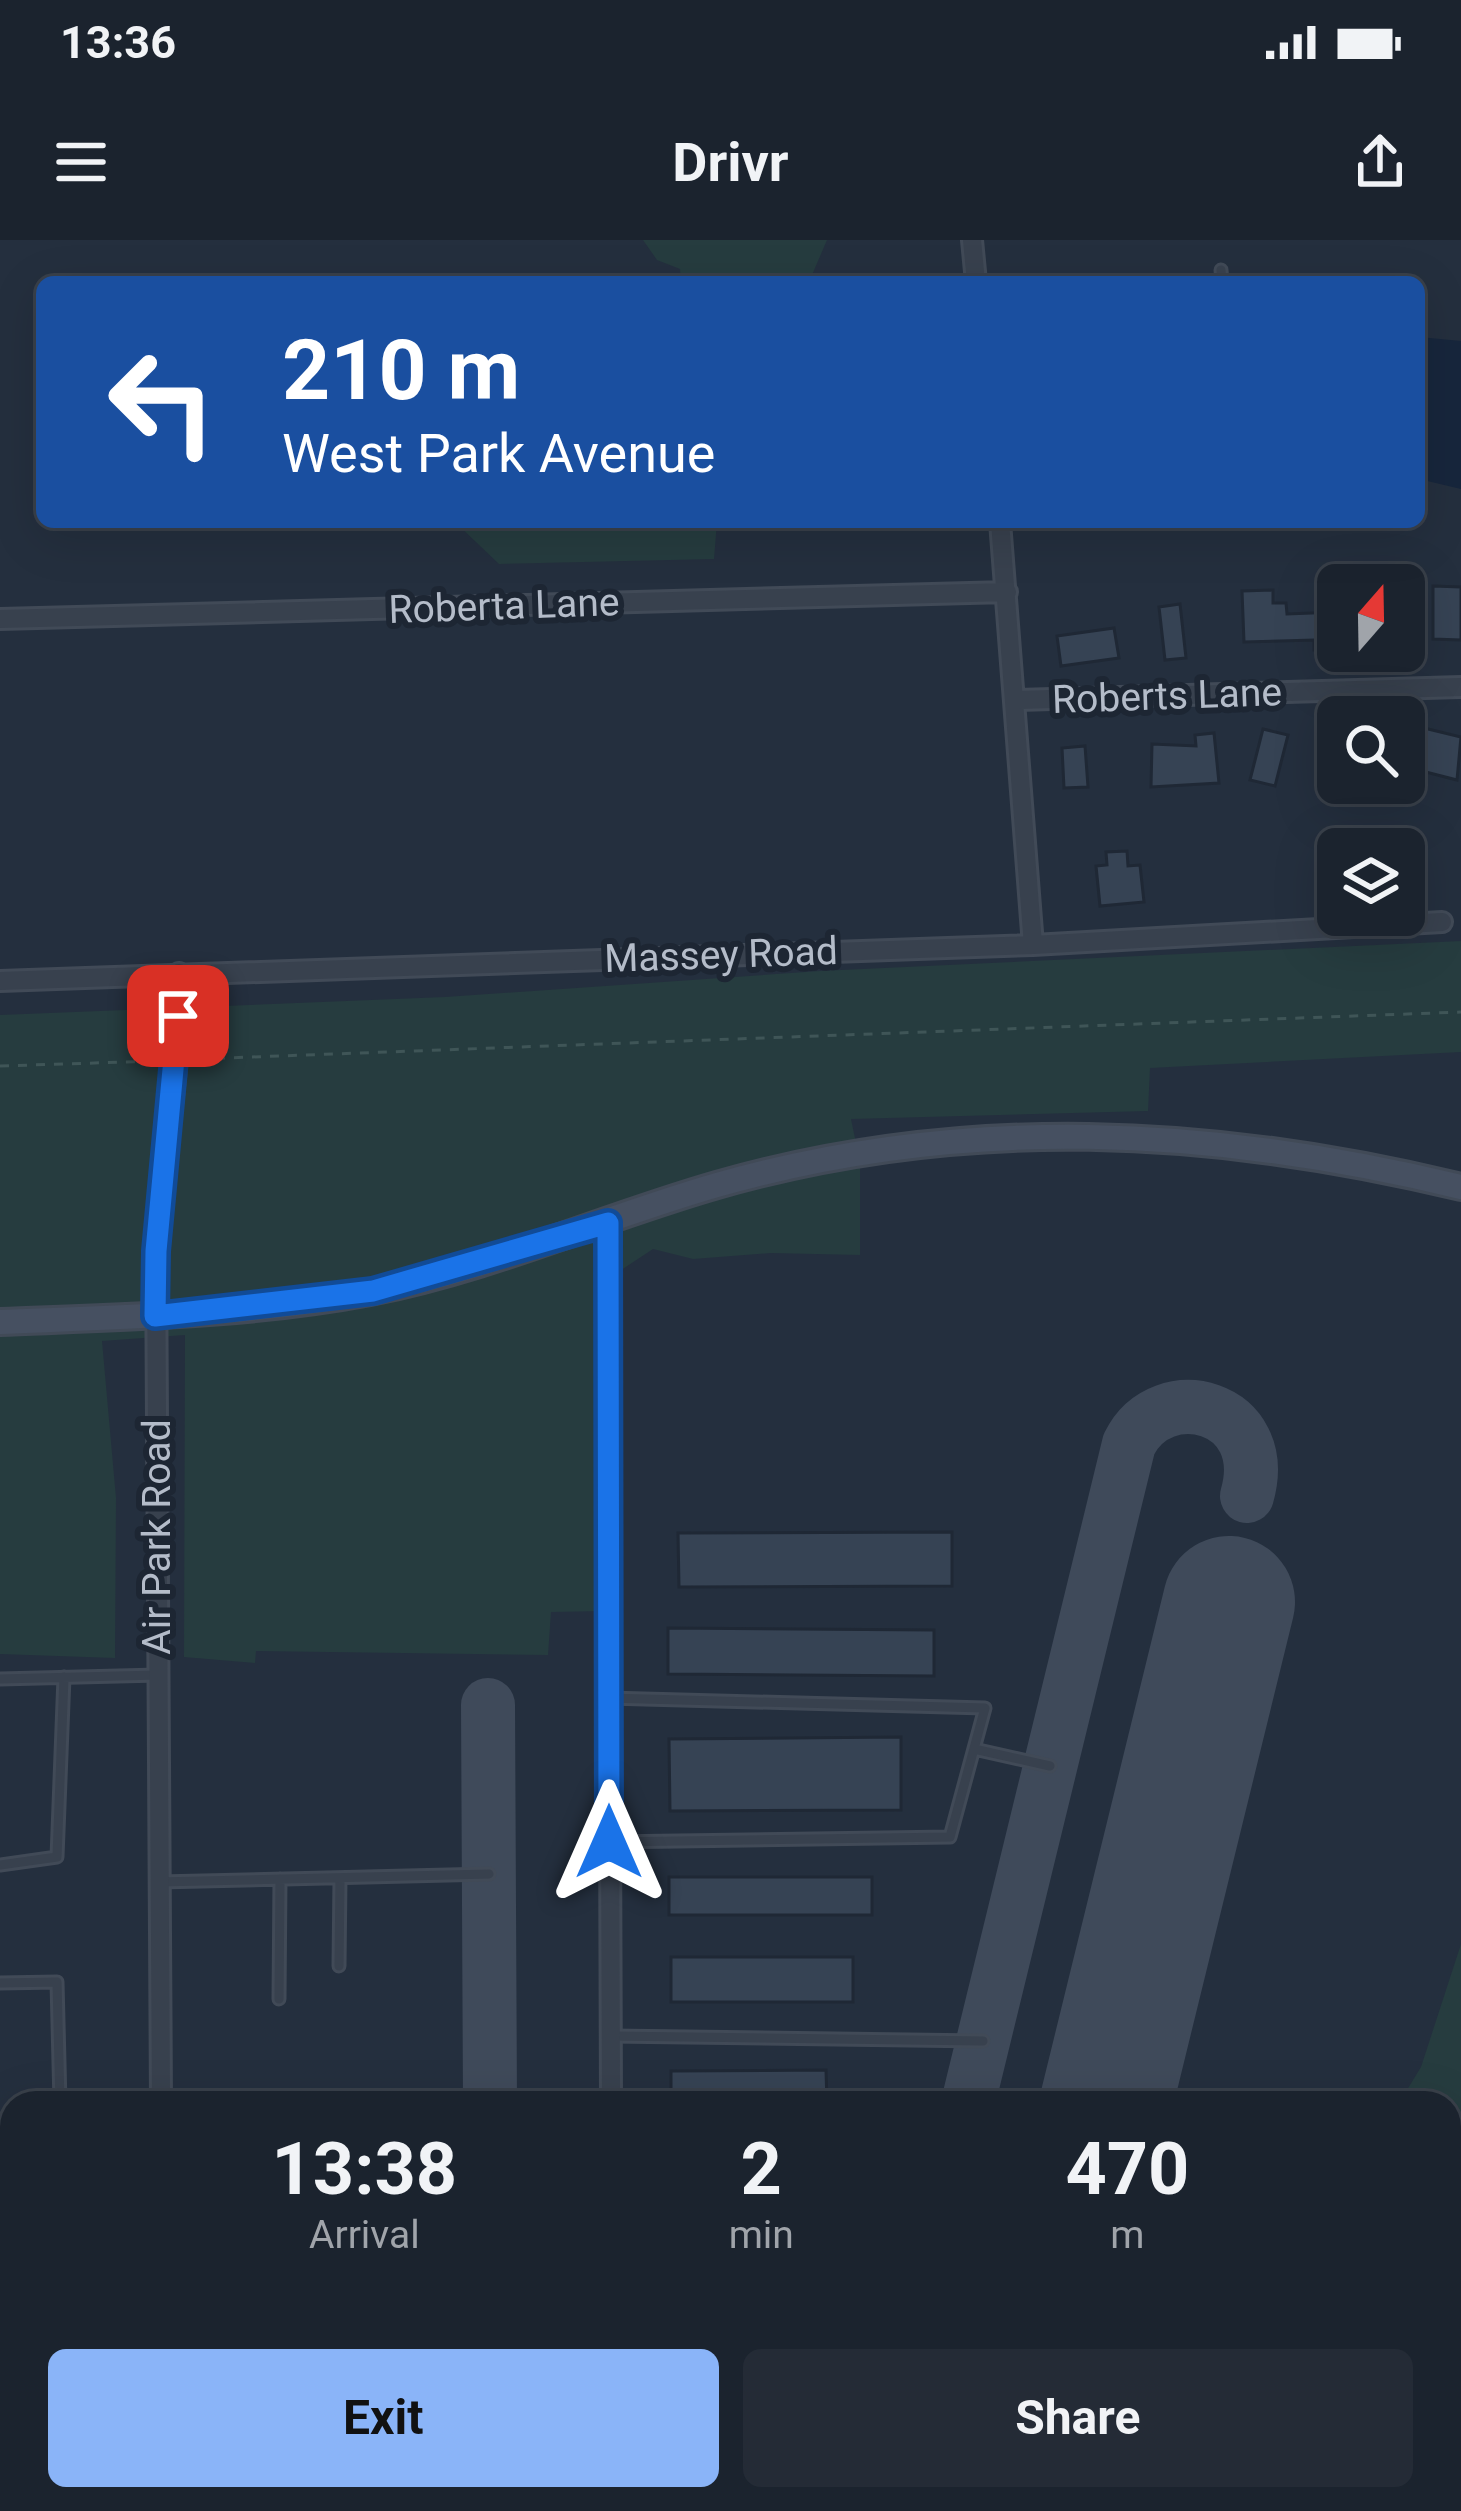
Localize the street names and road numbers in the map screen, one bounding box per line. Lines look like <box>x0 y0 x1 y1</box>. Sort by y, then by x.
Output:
street label: Roberta Lane <box>388 579 620 633</box>
street label: Roberts Lane <box>1051 669 1283 723</box>
street label: Massey Road <box>603 928 839 982</box>
street label: Air Park Road <box>134 1419 180 1655</box>

